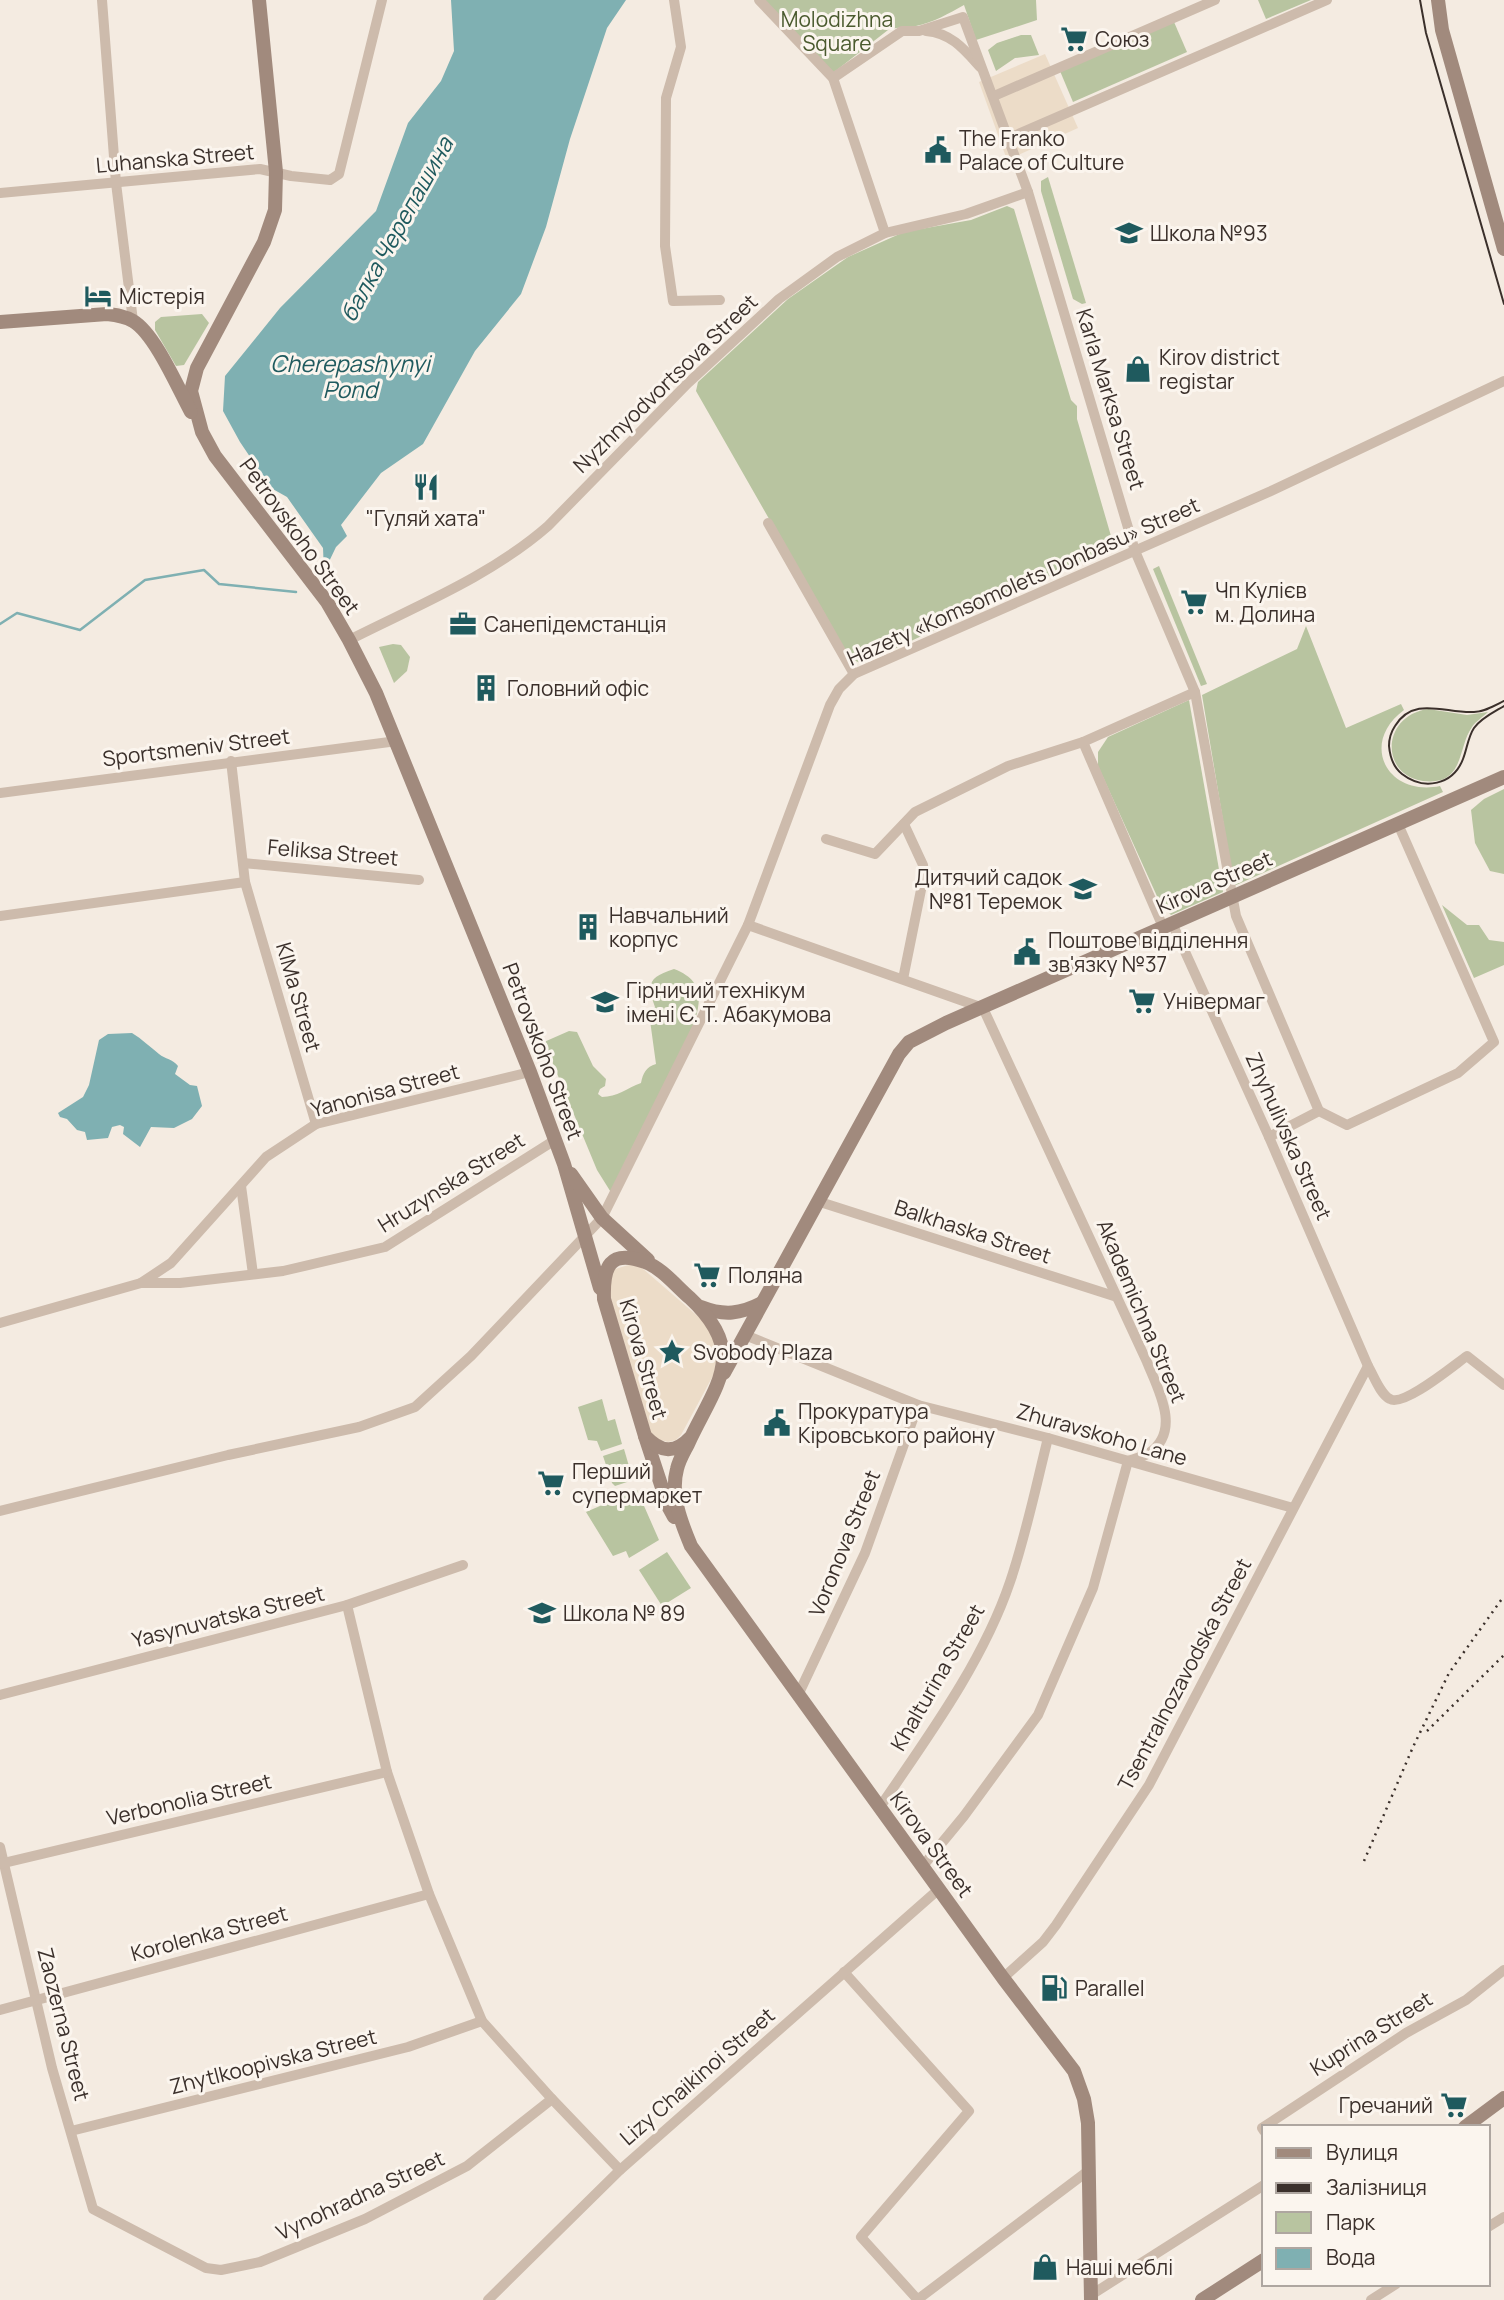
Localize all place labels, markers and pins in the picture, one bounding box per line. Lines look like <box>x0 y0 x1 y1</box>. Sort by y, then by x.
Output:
supermarket icon: Союз <box>1059 24 1089 54</box>
place label: Союз <box>1095 25 1149 53</box>
place label: The Franko Palace of Culture <box>959 124 1124 176</box>
public building icon: The Franko Palace of Culture <box>923 135 953 165</box>
school or university icon: Школа №93 <box>1114 218 1144 248</box>
place label: Школа №93 <box>1150 219 1268 247</box>
hotel icon: Містерія <box>83 281 113 311</box>
place label: Містерія <box>119 282 205 310</box>
place label: Kirov district registar <box>1159 343 1280 395</box>
shop icon: Kirov district registar <box>1123 354 1153 384</box>
restaurant icon: "Гуляй хата" <box>411 472 441 502</box>
place label: "Гуляй хата" <box>366 504 486 532</box>
place label: Чп Кулієв м. Долина <box>1215 576 1315 628</box>
supermarket icon: Чп Кулієв м. Долина <box>1179 587 1209 617</box>
office icon: Санепідемстанція <box>448 609 478 639</box>
place label: Санепідемстанція <box>484 610 666 638</box>
building icon: Головний офіс <box>471 673 501 703</box>
place label: Головний офіс <box>507 674 649 702</box>
place label: Дитячий садок №81 Теремок <box>915 863 1063 915</box>
school or university icon: Дитячий садок №81 Теремок <box>1068 874 1098 904</box>
place label: Навчальний корпус <box>609 901 729 953</box>
building icon: Навчальний корпус <box>573 912 603 942</box>
place label: Поштове відділення зв'язку №37 <box>1048 926 1248 978</box>
public building icon: Поштове відділення зв'язку №37 <box>1012 937 1042 967</box>
place label: Гірничий технікум імені Є. Т. Абакумова <box>626 976 831 1028</box>
supermarket icon: Універмаг <box>1127 986 1157 1016</box>
school or university icon: Гірничий технікум імені Є. Т. Абакумова <box>590 987 620 1017</box>
place label: Універмаг <box>1163 987 1265 1015</box>
supermarket icon: Поляна <box>692 1260 722 1290</box>
place label: Поляна <box>728 1261 803 1289</box>
place icon: Svobody Plaza <box>657 1337 687 1367</box>
place label: Svobody Plaza <box>693 1338 833 1366</box>
place label: Прокуратура Кіровського району <box>798 1397 995 1449</box>
public building icon: Прокуратура Кіровського району <box>762 1408 792 1438</box>
place label: Перший супермаркет <box>572 1457 703 1509</box>
supermarket icon: Перший супермаркет <box>536 1468 566 1498</box>
school or university icon: Школа № 89 <box>527 1598 557 1628</box>
place label: Школа № 89 <box>563 1599 685 1627</box>
fuel station icon: Parallel <box>1039 1973 1069 2003</box>
place label: Parallel <box>1075 1974 1145 2002</box>
supermarket icon: Гречаний <box>1439 2090 1469 2120</box>
place label: Гречаний <box>1339 2091 1433 2119</box>
shop icon: Наші меблі <box>1030 2252 1060 2282</box>
place label: Наші меблі <box>1066 2253 1173 2281</box>

